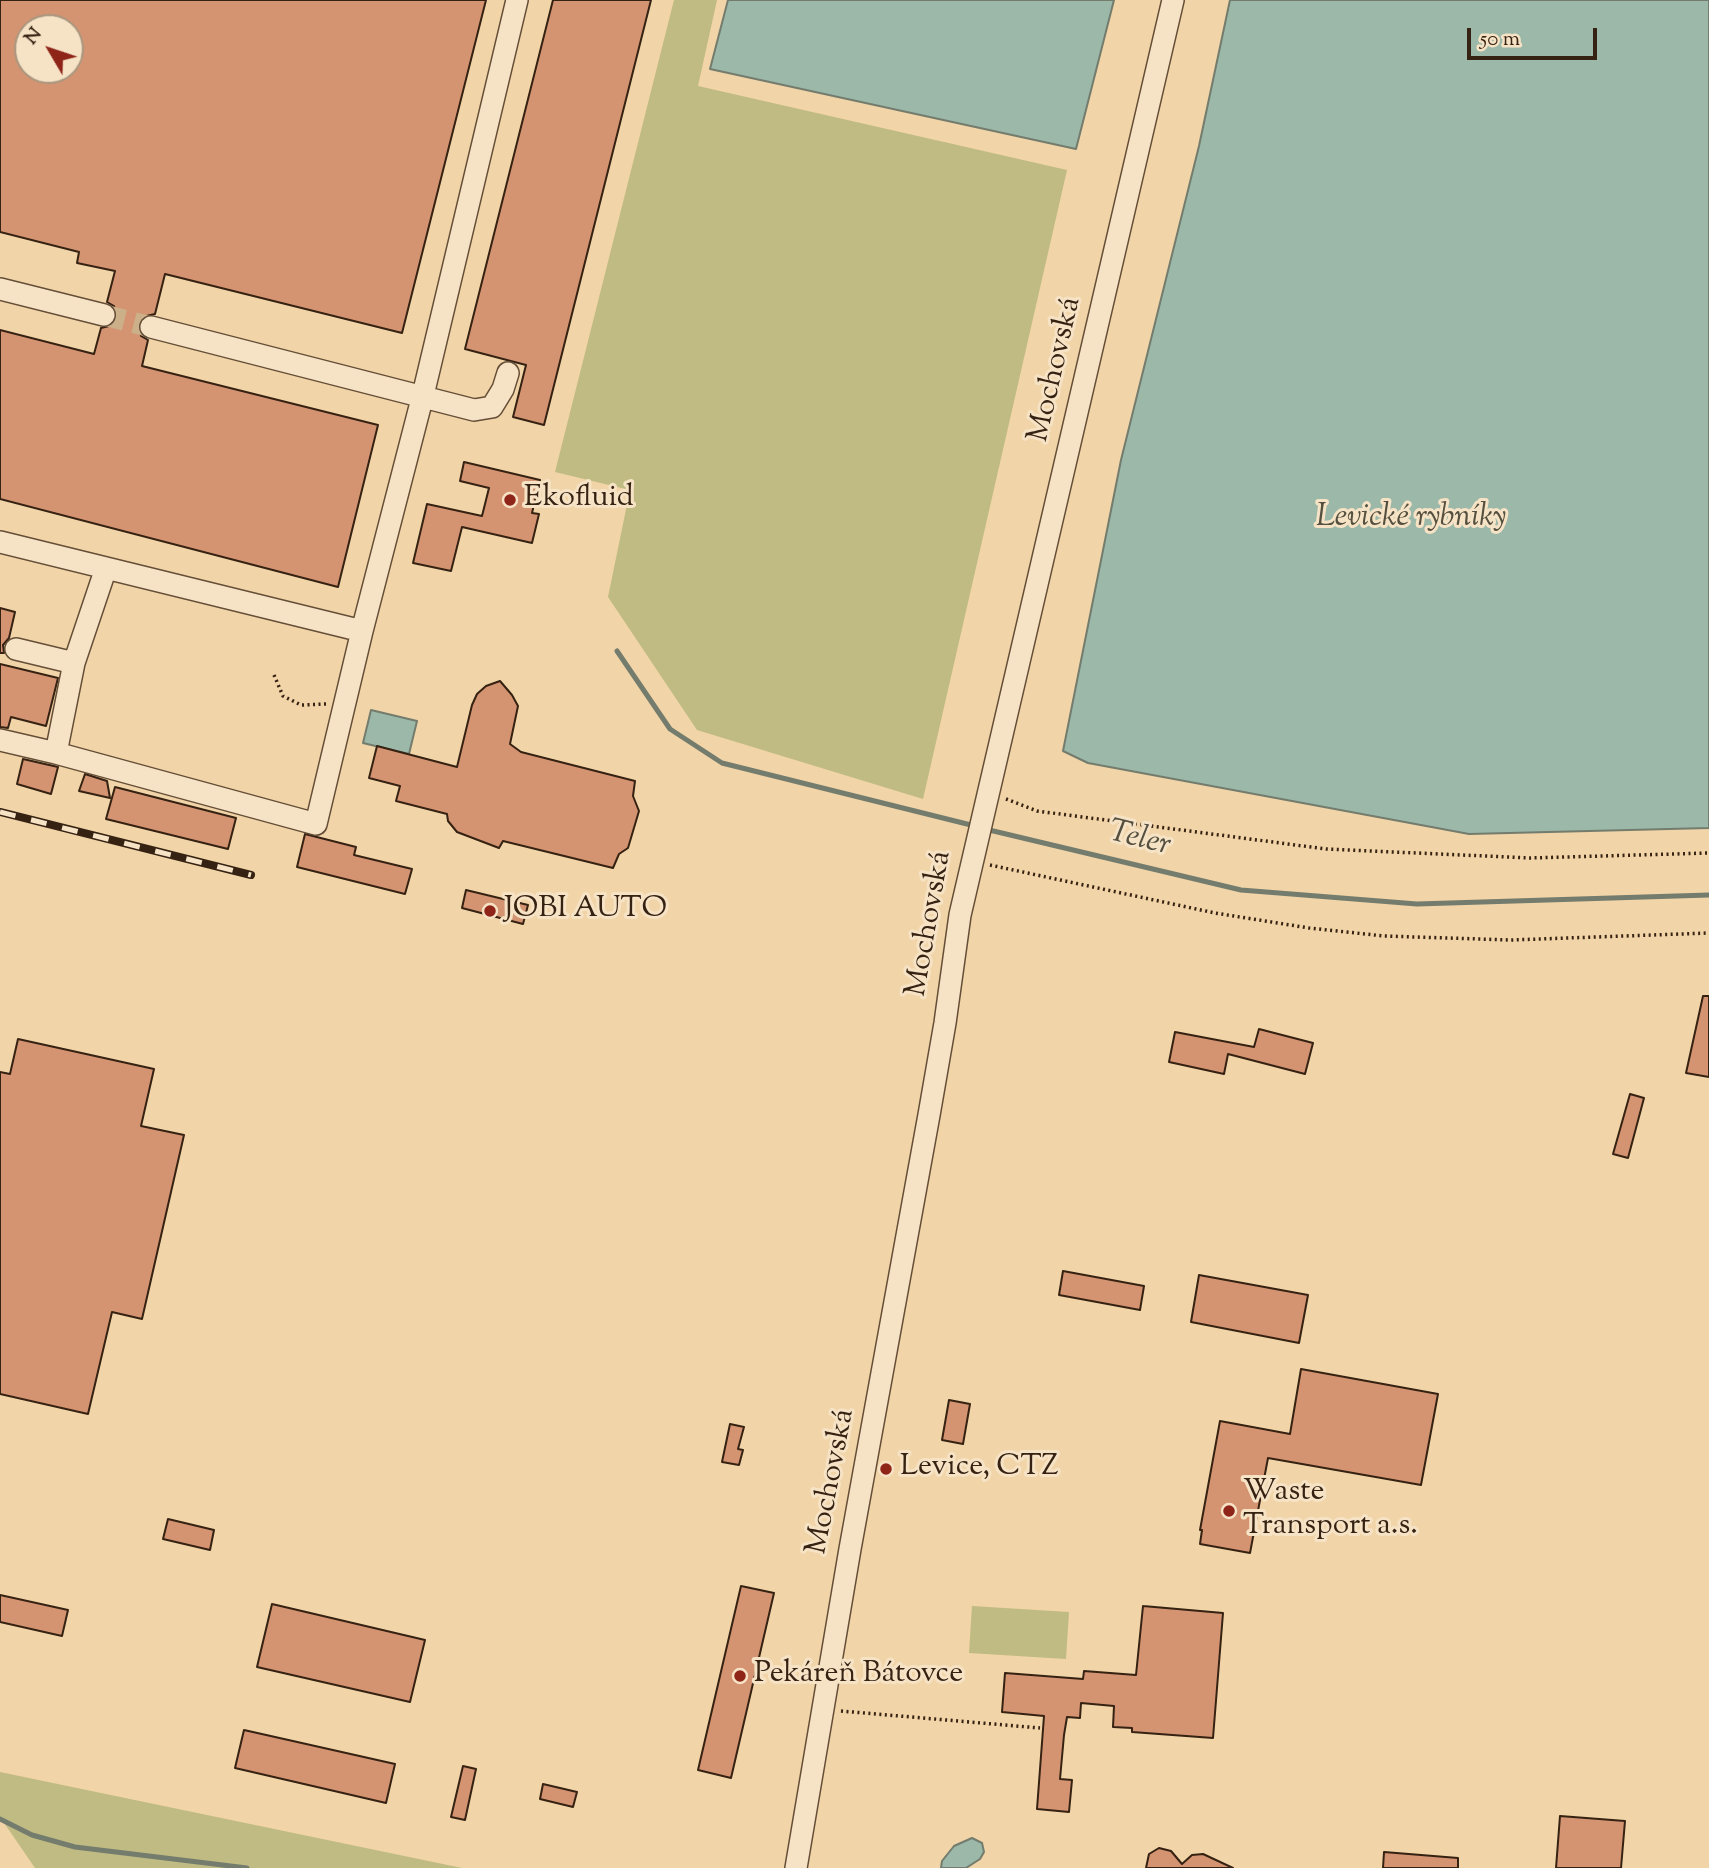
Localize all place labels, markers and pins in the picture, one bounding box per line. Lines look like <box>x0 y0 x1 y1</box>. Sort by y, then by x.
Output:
place label: Ekofluid <box>524 482 634 518</box>
marker: Ekofluid <box>502 492 518 508</box>
place label: JOBI AUTO <box>504 893 667 929</box>
marker: JOBI AUTO <box>482 903 498 919</box>
place label: Levice, CTZ <box>900 1451 1058 1487</box>
marker: Levice, CTZ <box>878 1461 894 1477</box>
place label: Waste Transport a.s. <box>1243 1476 1418 1546</box>
marker: Waste Transport a.s. <box>1221 1503 1237 1519</box>
place label: Pekáreň Bátovce <box>754 1658 963 1694</box>
marker: Pekáreň Bátovce <box>732 1668 748 1684</box>

